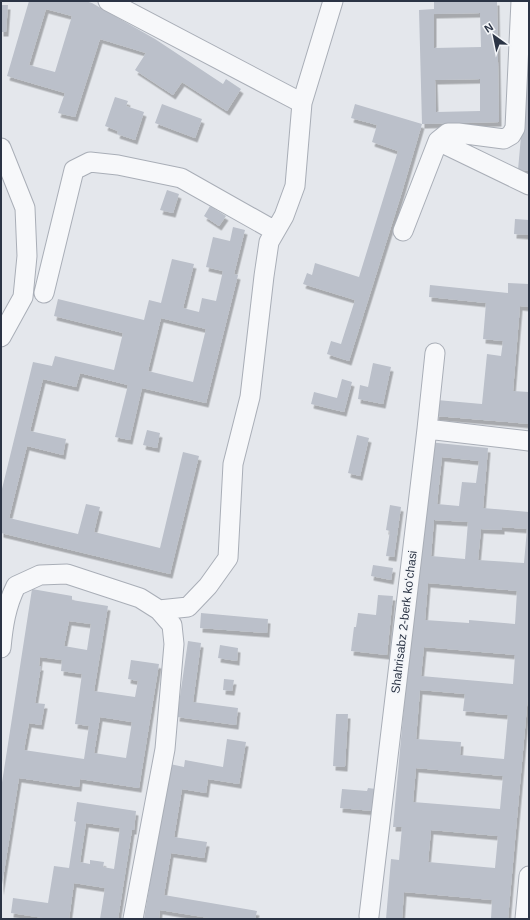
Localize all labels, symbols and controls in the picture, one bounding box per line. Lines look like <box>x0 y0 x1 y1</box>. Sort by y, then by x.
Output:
north arrow <box>474 16 514 56</box>
text: N <box>482 20 495 35</box>
street label: Shahrisabz 2-berk koʻchasi <box>388 550 420 694</box>

